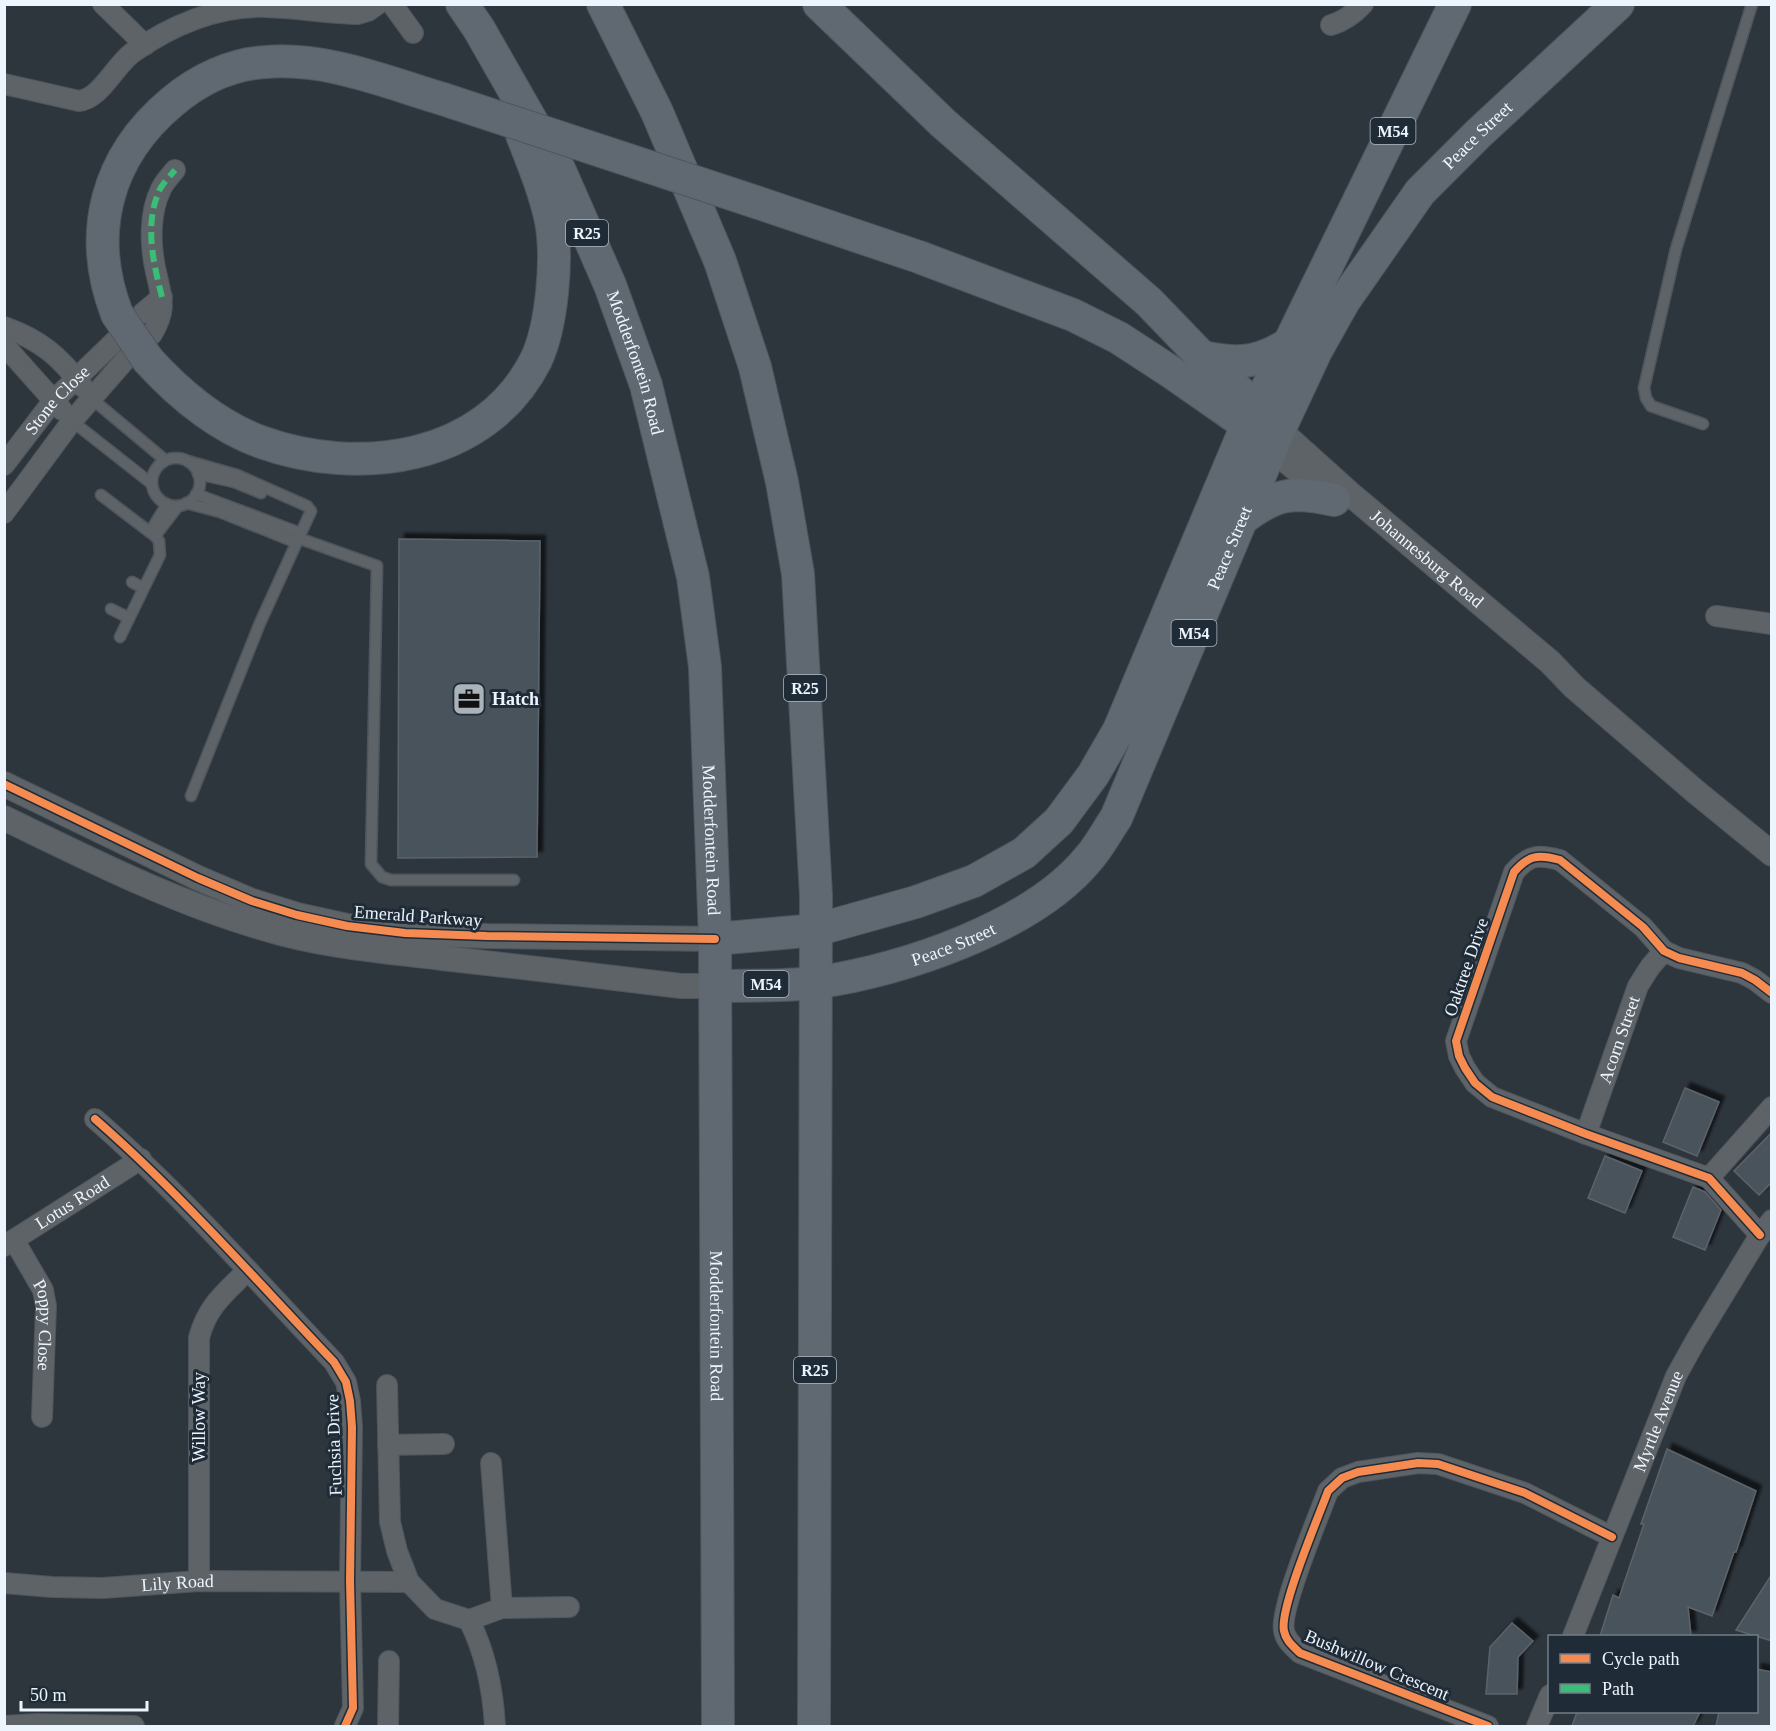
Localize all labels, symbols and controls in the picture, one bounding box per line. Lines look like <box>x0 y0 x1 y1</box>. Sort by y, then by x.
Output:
street label: Peace Street <box>1439 97 1516 173</box>
road number: M54 <box>1370 118 1416 144</box>
road number: R25 <box>566 220 608 246</box>
street label: Modderfontein Road <box>603 288 668 437</box>
street label: Stone Close <box>21 361 94 439</box>
street label: Peace Street <box>1203 503 1256 593</box>
street label: Johannesburg Road <box>1366 505 1487 612</box>
road number: M54 <box>1172 620 1216 646</box>
road number: R25 <box>784 675 826 701</box>
office icon: Hatch <box>451 681 487 717</box>
place label: Hatch <box>492 689 539 709</box>
street label: Modderfontein Road <box>699 764 724 916</box>
street label: Emerald Parkway <box>353 902 483 930</box>
street label: Oaktree Drive <box>1440 915 1492 1019</box>
street label: Peace Street <box>909 919 999 970</box>
road number: M54 <box>744 971 789 997</box>
street label: Acorn Street <box>1595 993 1644 1086</box>
street label: Lotus Road <box>32 1172 113 1233</box>
street label: Modderfontein Road <box>706 1251 727 1401</box>
street label: Poppy Close <box>29 1276 56 1371</box>
road number: R25 <box>794 1357 836 1383</box>
street label: Myrtle Avenue <box>1629 1367 1687 1475</box>
street label: Willow Way <box>189 1372 209 1462</box>
street label: Fuchsia Drive <box>322 1394 346 1496</box>
street label: Lily Road <box>141 1571 214 1595</box>
street label: Bushwillow Crescent <box>1302 1626 1452 1704</box>
legend <box>1548 1635 1758 1713</box>
text: Cycle path <box>1602 1649 1679 1669</box>
scale bar <box>21 1674 147 1712</box>
text: Path <box>1602 1679 1634 1699</box>
text: 50 m <box>30 1685 67 1705</box>

